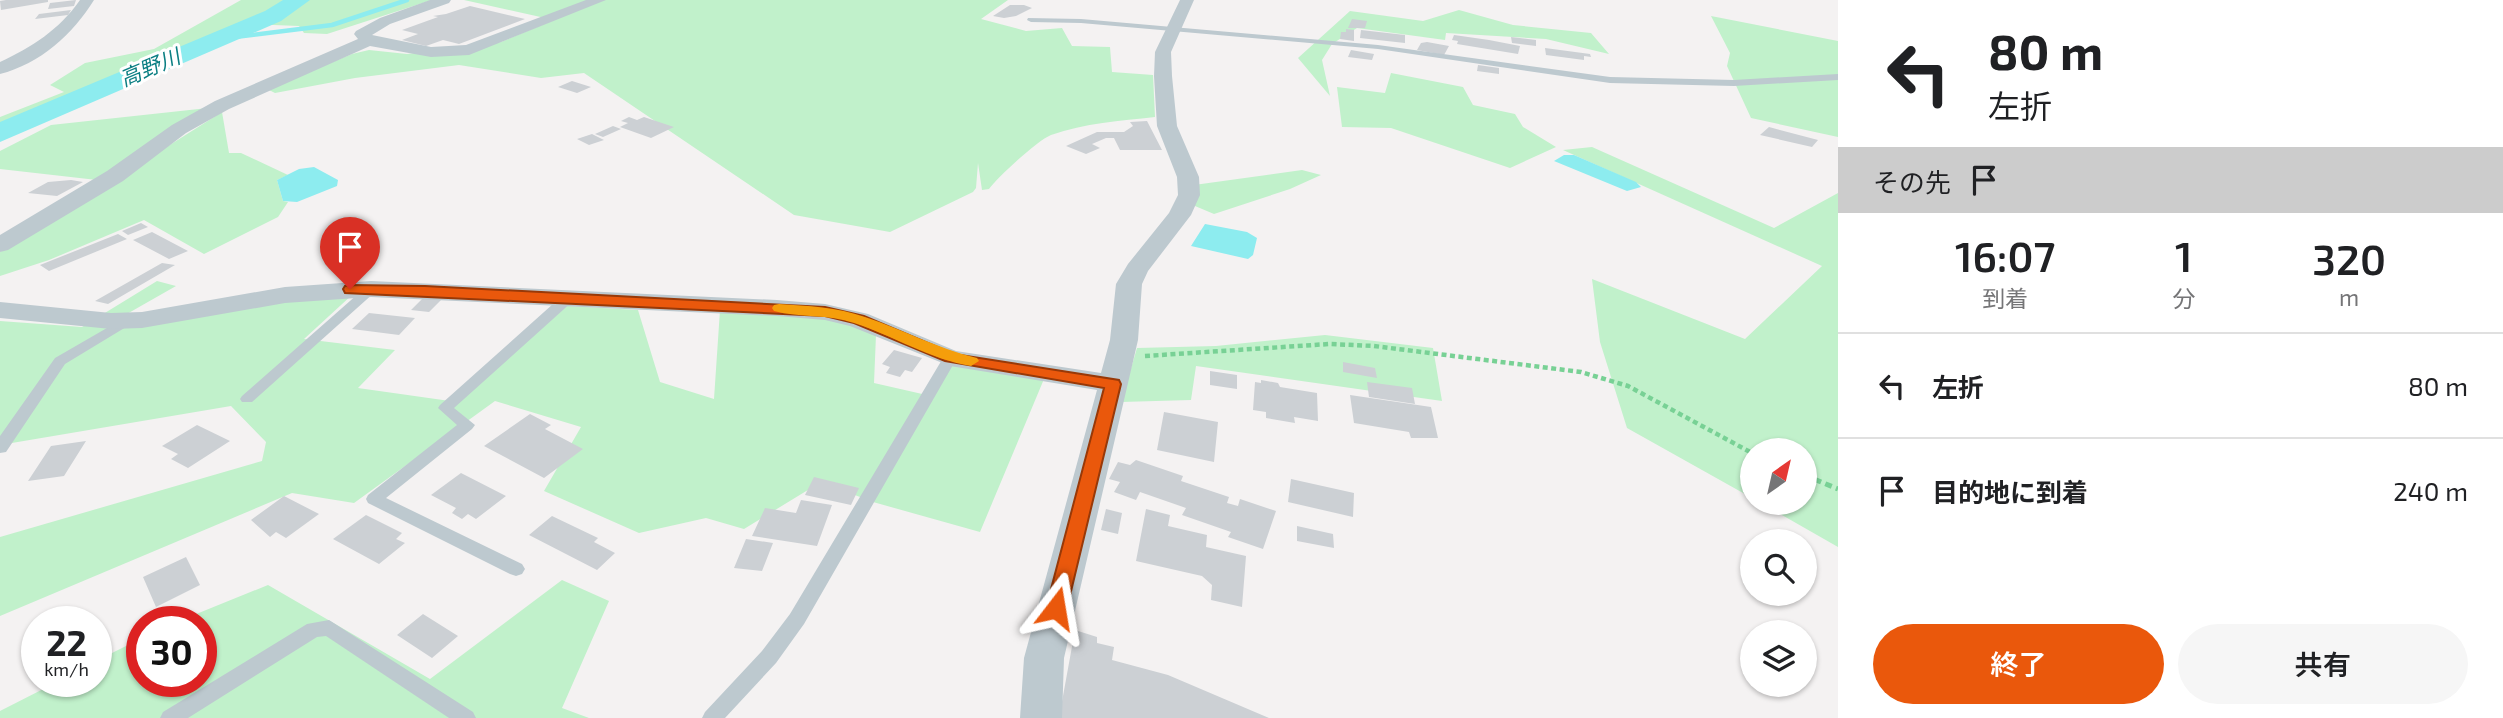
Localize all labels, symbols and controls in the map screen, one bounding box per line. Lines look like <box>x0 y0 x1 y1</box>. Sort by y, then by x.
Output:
text: 80 m <box>1988 21 2103 80</box>
icon: left <box>1873 28 1964 119</box>
water label: 高野川 <box>116 42 185 90</box>
text: 左折 <box>1988 86 2052 124</box>
icon: arrive <box>1965 161 2003 199</box>
text: その先 <box>1873 166 1951 197</box>
pin <box>320 217 380 289</box>
icon: arrive <box>331 228 369 266</box>
text: 16:07 <box>1955 230 2055 280</box>
text: 1 <box>2175 230 2193 280</box>
text: 320 <box>2312 233 2386 283</box>
text: m <box>2339 283 2359 311</box>
text: 到着 <box>1982 284 2028 312</box>
text: 分 <box>2172 284 2195 312</box>
icon: left <box>1873 367 1911 405</box>
text: 80 m <box>2408 370 2468 401</box>
text: 左折 <box>1932 371 1984 402</box>
north arrow <box>1740 438 1816 514</box>
map controls <box>1740 438 1817 697</box>
icon: arrive <box>1873 472 1911 510</box>
text: 240 m <box>2393 475 2468 506</box>
text: 目的地に到着 <box>1932 476 2088 507</box>
button: search <box>1740 529 1817 606</box>
position arrow <box>1019 571 1093 645</box>
speed limit sign: 30 <box>126 606 217 697</box>
button: layers <box>1740 620 1817 697</box>
text: 22 <box>46 621 87 663</box>
button: 終了 <box>1873 624 2164 704</box>
button: 共有 <box>2178 624 2468 704</box>
text: km/h <box>44 658 89 680</box>

